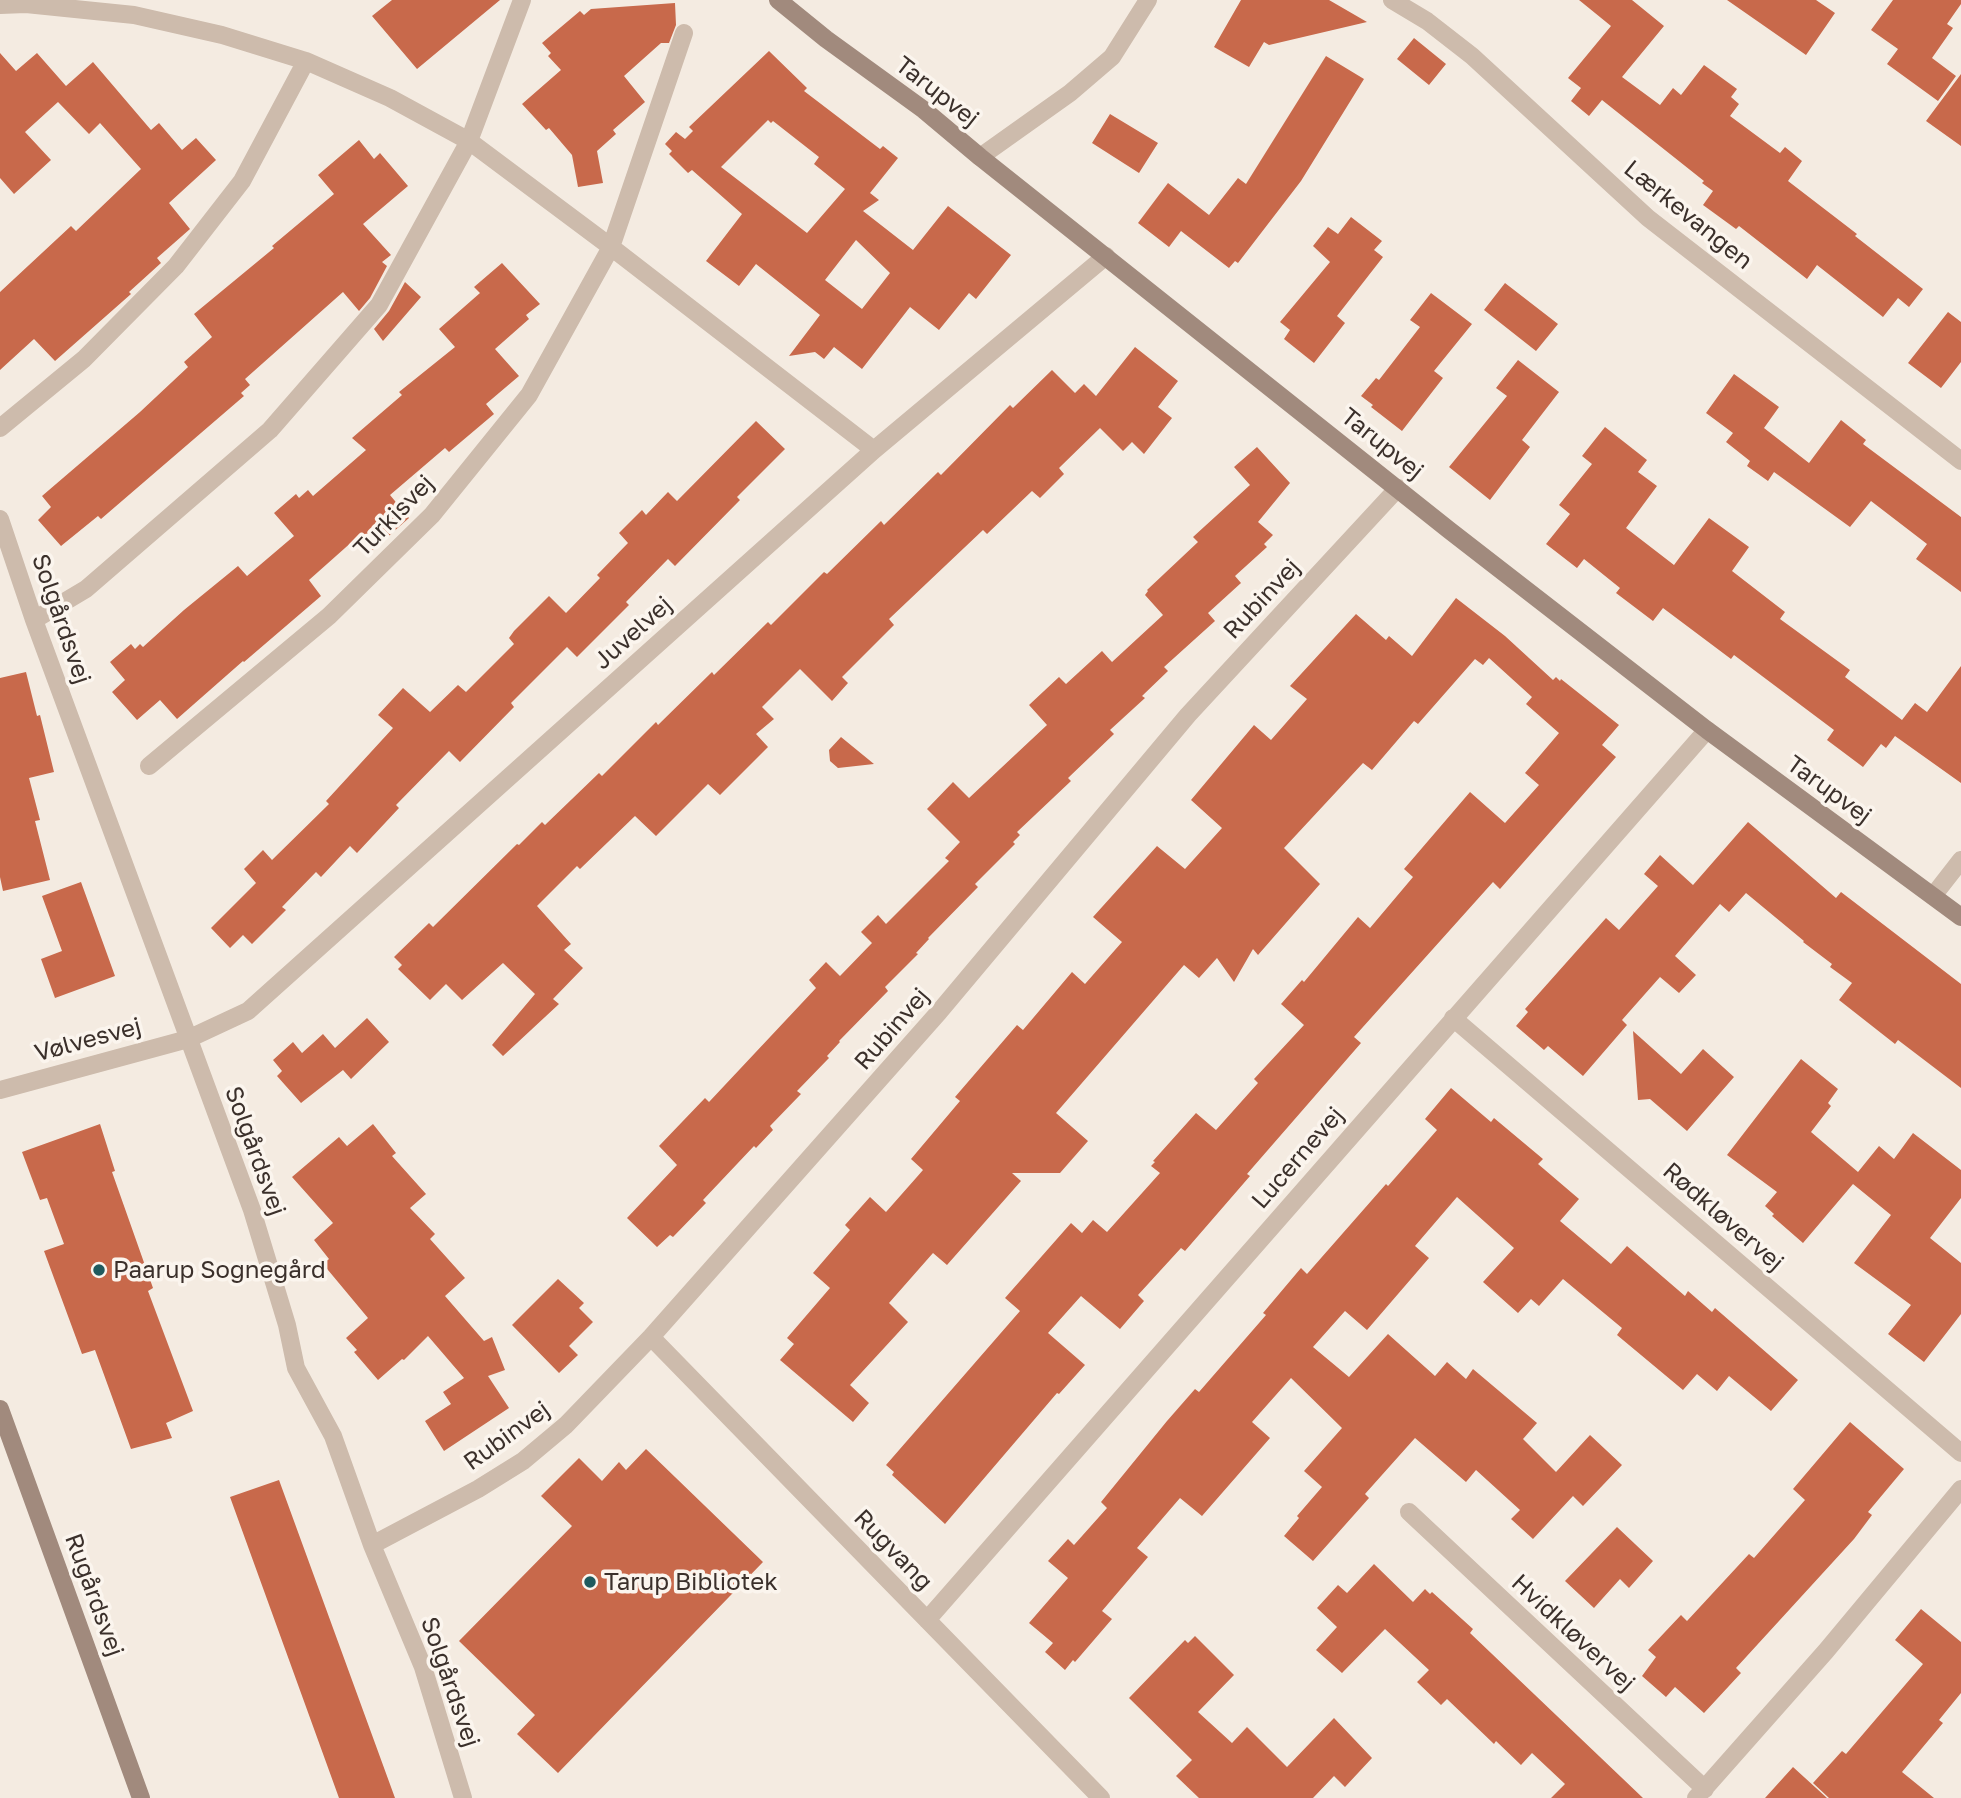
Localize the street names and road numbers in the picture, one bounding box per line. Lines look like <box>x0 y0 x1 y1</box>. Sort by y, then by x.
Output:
street label: Tarupvej <box>890 51 984 133</box>
street label: Lærkevangen <box>1618 154 1758 276</box>
street label: Tarupvej <box>1335 402 1429 486</box>
street label: Turkisvej <box>348 469 440 563</box>
street label: Solgårdsvej <box>25 550 97 688</box>
street label: Rubinvej <box>1218 553 1306 645</box>
street label: Juvelvej <box>588 590 678 676</box>
street label: Tarupvej <box>1781 750 1877 830</box>
street label: Rubinvej <box>849 982 935 1076</box>
street label: Vølvesvej <box>32 1012 144 1068</box>
street label: Solgårdsvej <box>218 1082 292 1220</box>
street label: Lucernevej <box>1246 1101 1350 1215</box>
street label: Rødkløvervej <box>1657 1157 1789 1277</box>
street label: Rubinvej <box>458 1395 556 1477</box>
street label: Rugvang <box>848 1504 938 1596</box>
street label: Rugårdsvej <box>58 1530 130 1660</box>
street label: Hvidkløvervej <box>1505 1568 1641 1698</box>
street label: Solgårdsvej <box>414 1613 486 1751</box>

